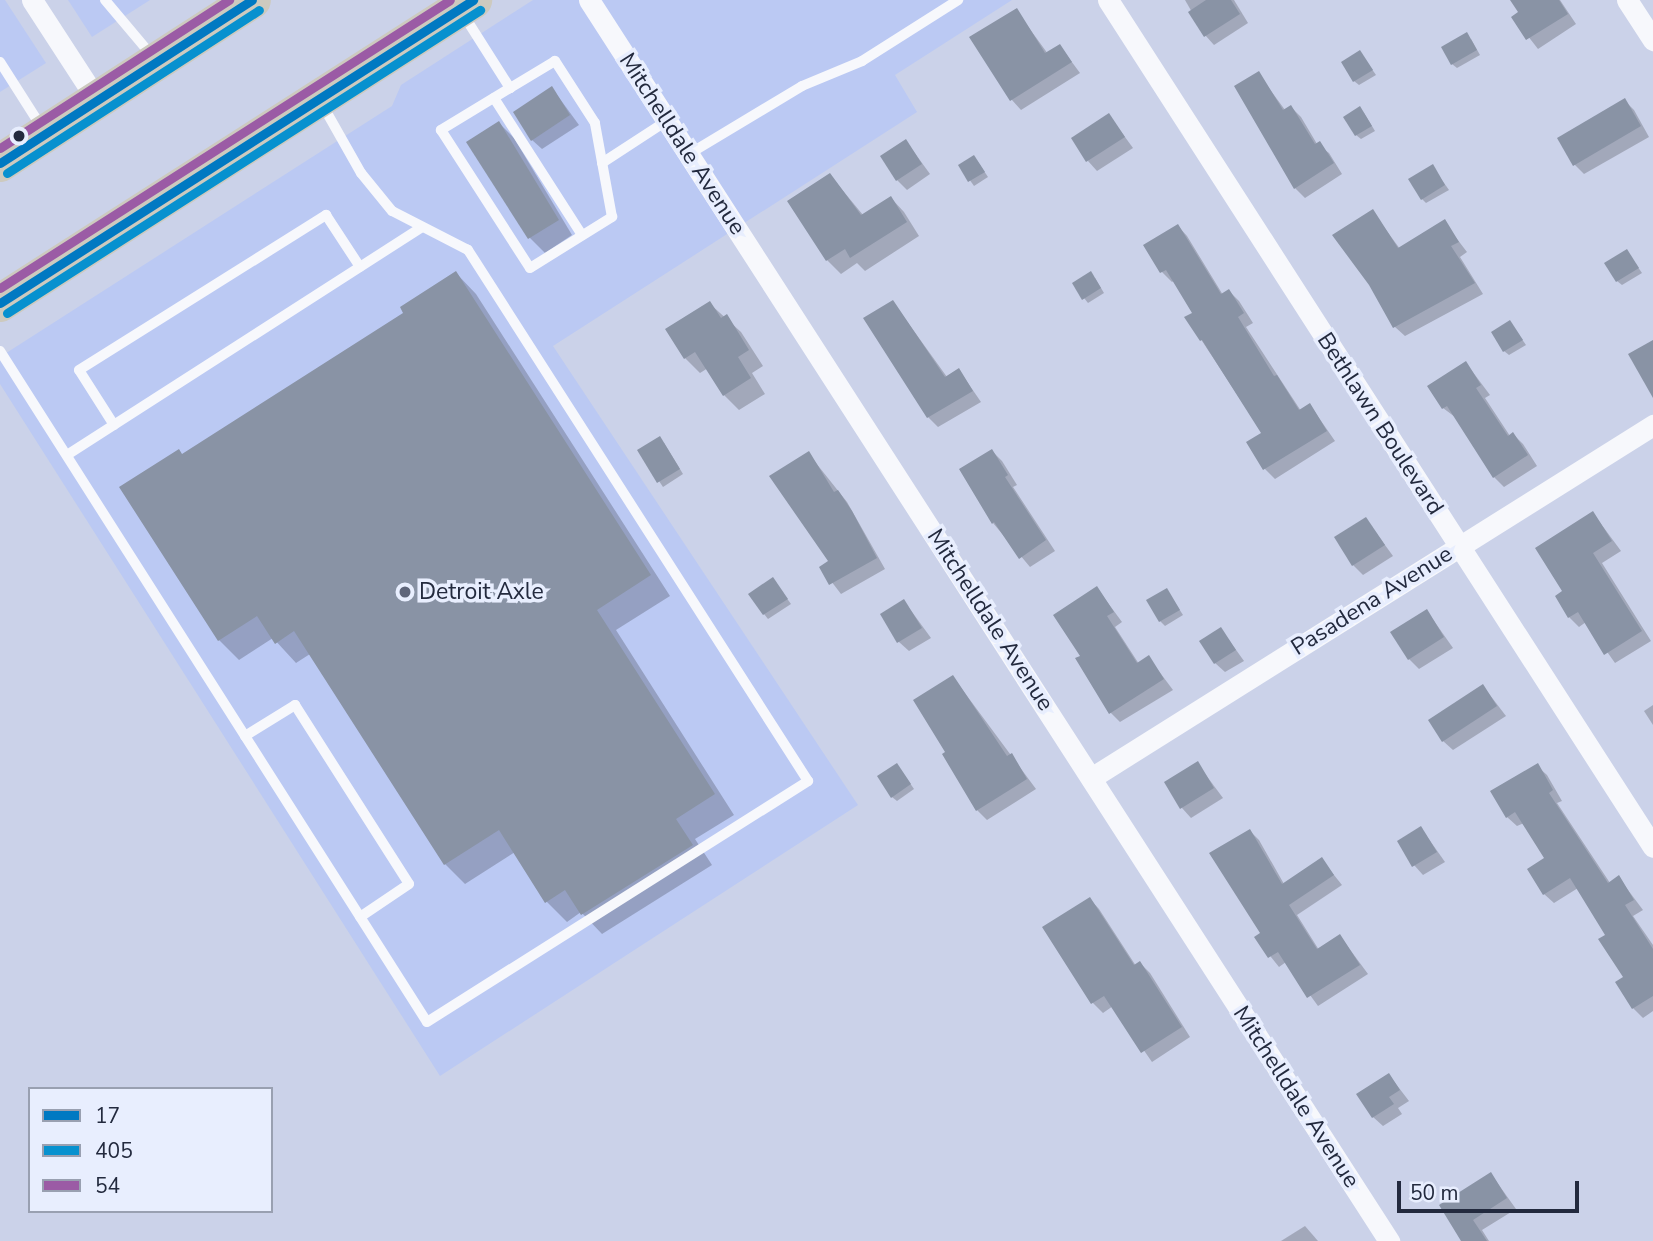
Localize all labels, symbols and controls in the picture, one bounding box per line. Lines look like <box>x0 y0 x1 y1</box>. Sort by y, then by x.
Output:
street label: Mitchelldale Avenue <box>613 48 751 240</box>
unlabelled marker <box>12 129 26 143</box>
street label: Bethlawn Boulevard <box>1311 328 1449 520</box>
street label: Mitchelldale Avenue <box>921 524 1059 716</box>
street label: Pasadena Avenue <box>1286 540 1458 662</box>
place label: Detroit Axle <box>419 578 544 606</box>
marker: Detroit Axle <box>397 584 413 600</box>
street label: Mitchelldale Avenue <box>1227 1001 1365 1193</box>
legend <box>28 1087 273 1213</box>
text: 17 <box>95 1102 120 1130</box>
text: 405 <box>95 1137 133 1165</box>
scale bar <box>1401 1168 1583 1212</box>
text: 54 <box>95 1172 120 1200</box>
text: 50 m <box>1410 1179 1459 1207</box>

